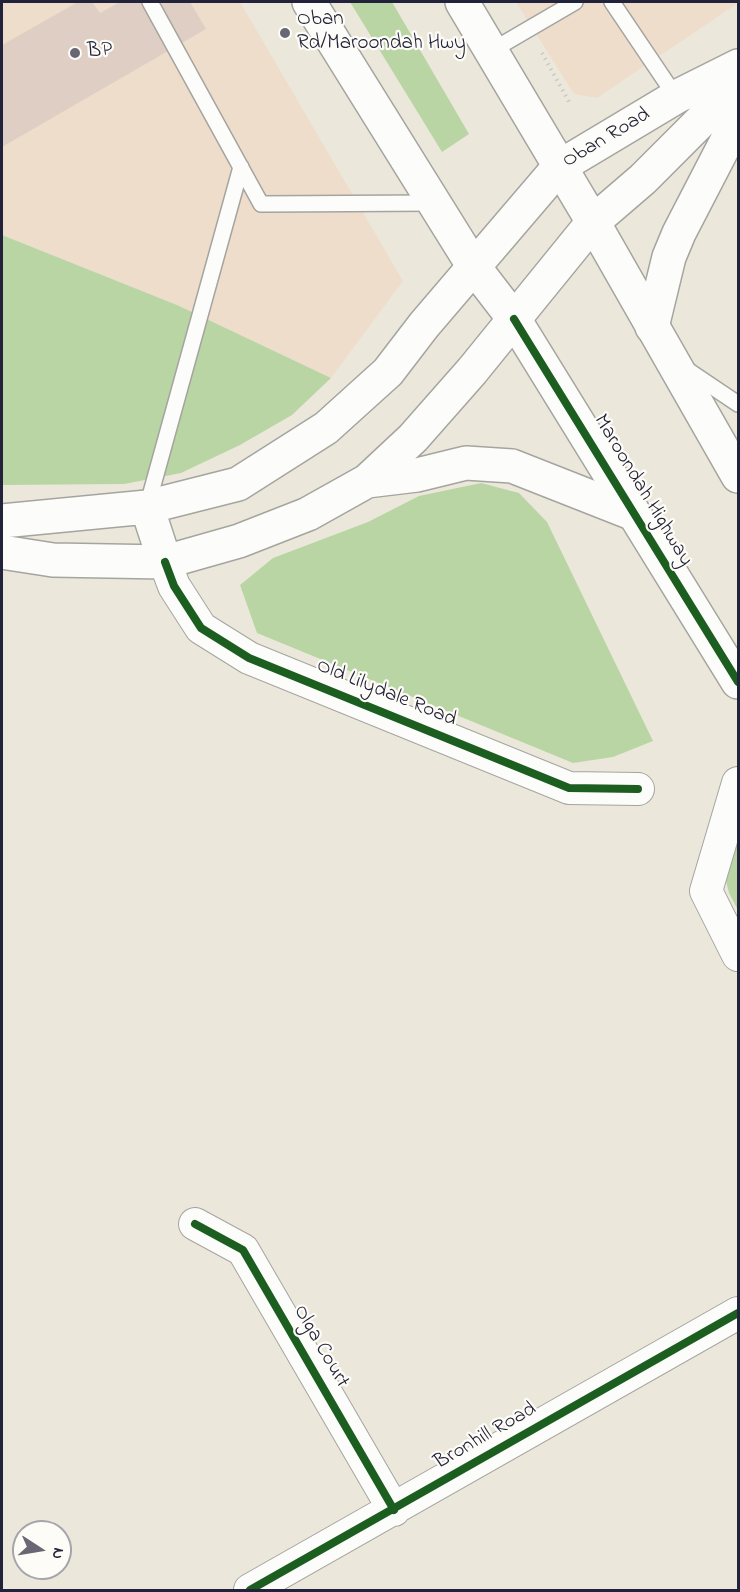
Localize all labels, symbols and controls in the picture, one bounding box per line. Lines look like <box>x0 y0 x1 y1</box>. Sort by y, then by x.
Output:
place label: Oban Rd/Maroondah Hwy <box>297 8 466 58</box>
marker: Oban Rd/Maroondah Hwy <box>278 26 292 40</box>
place label: BP <box>87 40 112 66</box>
marker: BP <box>68 46 82 60</box>
street label: Oban Road <box>559 103 655 175</box>
street label: Maroondah Highway <box>587 411 697 571</box>
street label: Old Lilydale Road <box>312 654 460 734</box>
street label: Olga Court <box>286 1301 354 1393</box>
street label: Bronhill Road <box>430 1398 542 1476</box>
north arrow <box>12 1520 72 1580</box>
text: N <box>45 1546 71 1561</box>

